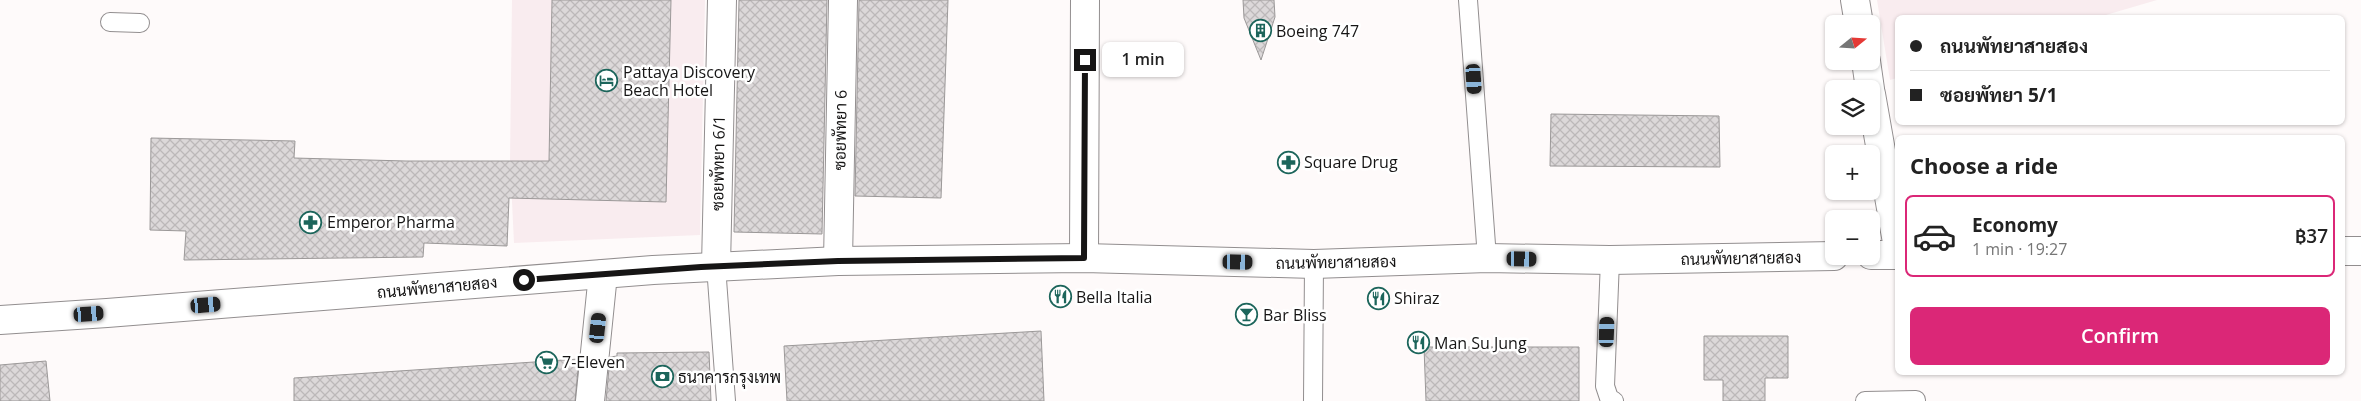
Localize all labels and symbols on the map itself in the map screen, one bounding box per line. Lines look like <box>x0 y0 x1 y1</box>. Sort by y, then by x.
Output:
north arrow <box>1825 15 1880 70</box>
building icon: Boeing 747 <box>1248 19 1272 43</box>
place label: Boeing 747 <box>1276 20 1359 42</box>
callout: 1 min <box>1102 42 1185 78</box>
route end <box>1074 49 1096 71</box>
place label: Pattaya Discovery Beach Hotel <box>623 61 756 101</box>
car <box>1465 64 1482 94</box>
hotel icon: Pattaya Discovery Beach Hotel <box>595 69 619 93</box>
street label: ซอยพัทยา 6 <box>828 89 852 171</box>
street label: ซอยพัทยา 6/1 <box>706 115 730 211</box>
pharmacy icon: Square Drug <box>1276 150 1300 174</box>
place label: Square Drug <box>1304 151 1398 173</box>
pharmacy icon: Emperor Pharma <box>299 210 323 234</box>
place label: Emperor Pharma <box>327 211 455 233</box>
street label: ถนนพัทยาสายสอง <box>1680 246 1802 270</box>
street label: ถนนพัทยาสายสอง <box>1275 250 1397 274</box>
car <box>1506 251 1537 267</box>
car <box>1222 254 1253 270</box>
route start <box>513 269 535 291</box>
street label: ถนนพัทยาสายสอง <box>376 271 498 303</box>
restaurant icon: Bella Italia <box>1048 285 1072 309</box>
place label: Bella Italia <box>1076 286 1152 308</box>
restaurant icon: Shiraz <box>1366 286 1390 310</box>
place label: Shiraz <box>1394 287 1440 309</box>
car <box>190 296 221 314</box>
bar icon: Bar Bliss <box>1235 303 1259 327</box>
place label: Bar Bliss <box>1263 304 1327 326</box>
car <box>73 305 104 323</box>
car <box>588 312 607 344</box>
car <box>1598 317 1615 347</box>
restaurant icon: Man Su Jung <box>1406 331 1430 355</box>
place label: Man Su Jung <box>1434 332 1527 354</box>
supermarket icon: 7-Eleven <box>534 350 558 374</box>
place label: 7-Eleven <box>562 351 625 373</box>
bank icon: ธนาคารกรุงเทพ <box>650 365 674 389</box>
place label: ธนาคารกรุงเทพ <box>678 366 781 389</box>

